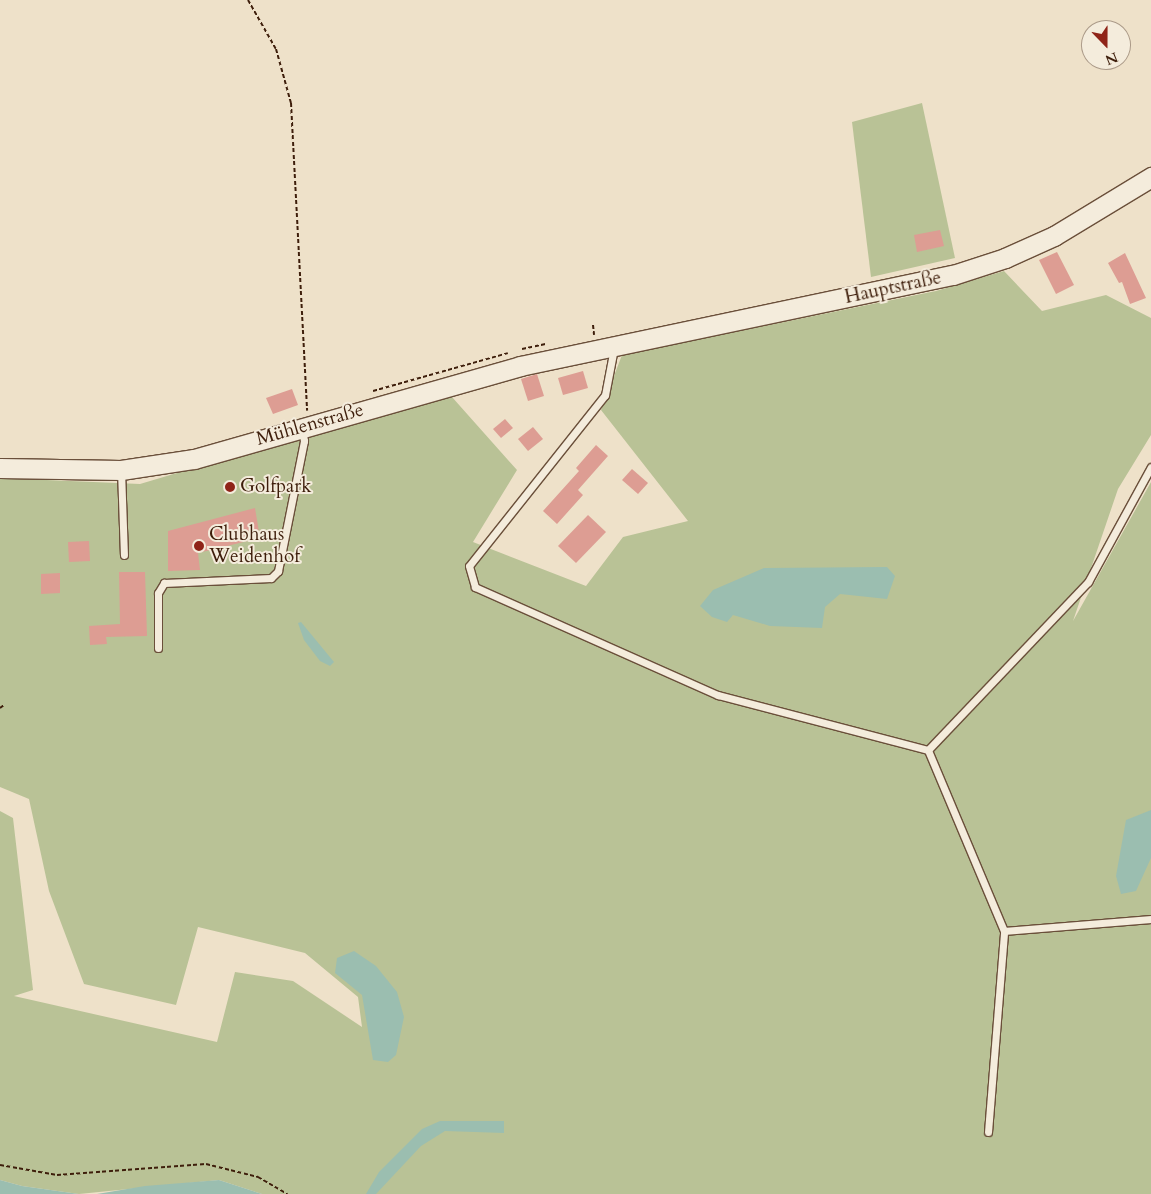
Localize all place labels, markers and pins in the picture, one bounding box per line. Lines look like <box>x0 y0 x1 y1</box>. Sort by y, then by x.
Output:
place label: Golfpark <box>240 476 311 498</box>
marker: Golfpark <box>224 481 236 493</box>
place label: Clubhaus Weidenhof <box>209 524 300 568</box>
marker: Clubhaus Weidenhof <box>193 540 205 552</box>

